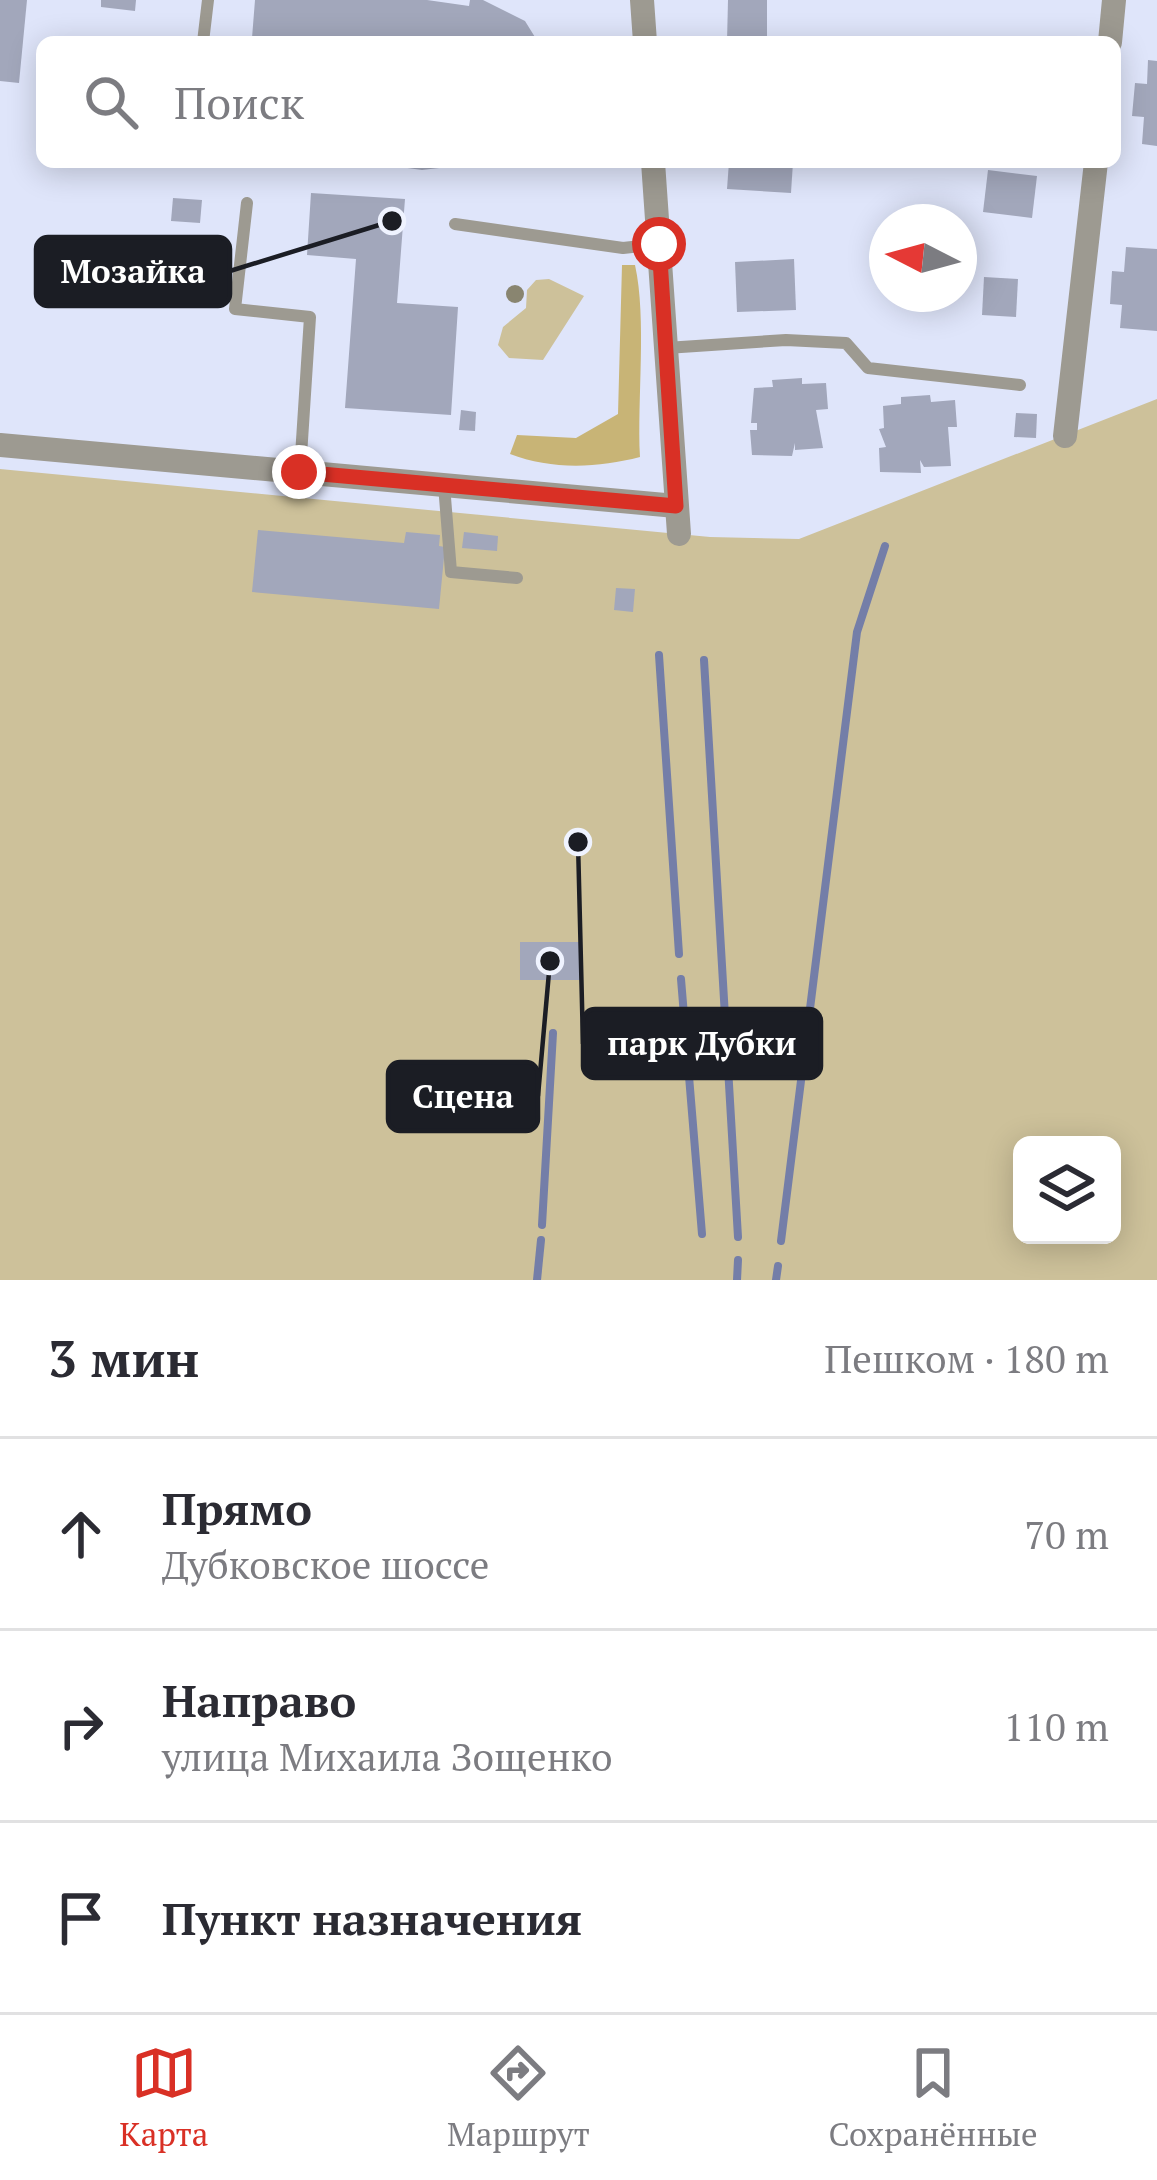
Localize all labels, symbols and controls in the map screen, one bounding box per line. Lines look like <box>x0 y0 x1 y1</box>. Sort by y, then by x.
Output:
search box <box>36 36 1121 168</box>
icon: search <box>78 69 144 135</box>
text: Поиск <box>174 72 304 132</box>
north arrow <box>869 204 977 312</box>
route start <box>632 217 686 271</box>
callout: Мозайка <box>36 237 230 306</box>
text: Мозайка <box>60 249 206 292</box>
route end <box>272 445 326 499</box>
callout: парк Дубки <box>583 1009 821 1078</box>
text: парк Дубки <box>607 1021 797 1064</box>
callout: Сцена <box>388 1062 538 1131</box>
text: Сцена <box>412 1074 514 1117</box>
map controls <box>1013 1136 1121 1244</box>
button: layers <box>1013 1136 1121 1244</box>
text: 3 мин <box>48 1324 199 1392</box>
text: Пешком · 180 m <box>824 1332 1109 1384</box>
text: Прямо <box>162 1478 312 1538</box>
icon: ahead <box>48 1501 114 1567</box>
text: 70 m <box>1024 1508 1109 1560</box>
text: Дубковское шоссе <box>162 1538 489 1590</box>
text: Направо <box>162 1670 356 1730</box>
icon: right <box>48 1693 114 1759</box>
text: 110 m <box>1004 1700 1109 1752</box>
text: улица Михаила Зощенко <box>162 1730 613 1782</box>
icon: arrive <box>48 1885 114 1951</box>
text: Пункт назначения <box>162 1888 582 1948</box>
tab: Карта <box>119 2040 208 2155</box>
tab: Маршрут <box>447 2040 590 2155</box>
tab: Сохранённые <box>829 2040 1038 2155</box>

